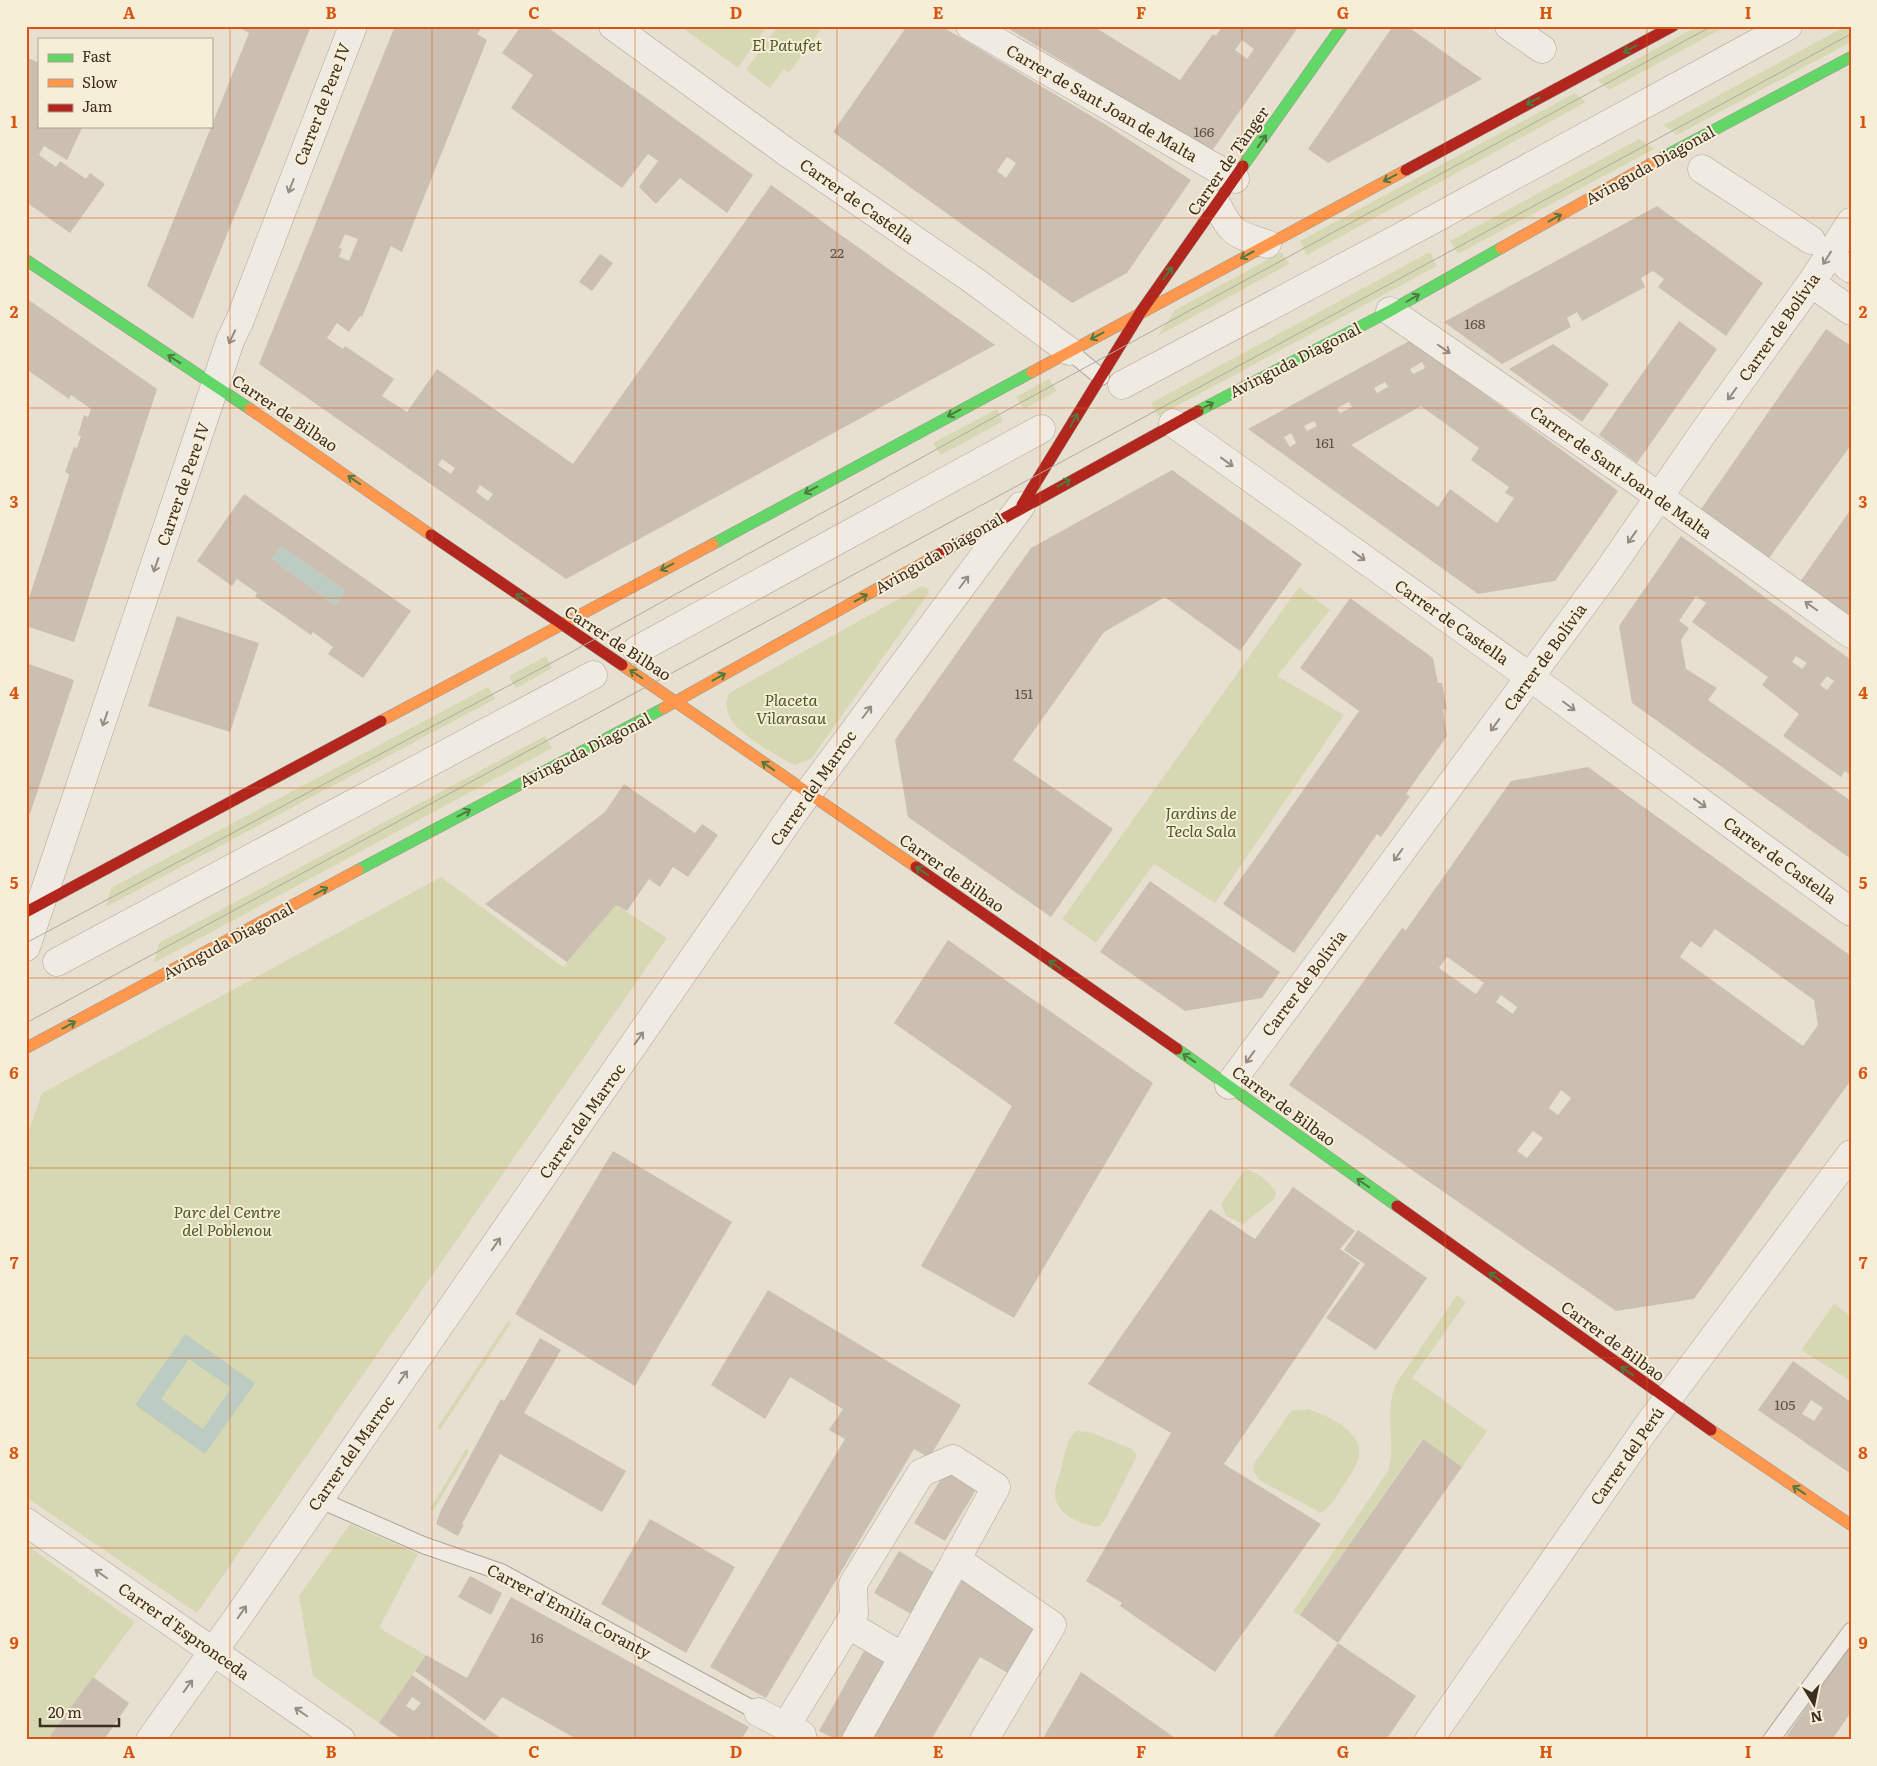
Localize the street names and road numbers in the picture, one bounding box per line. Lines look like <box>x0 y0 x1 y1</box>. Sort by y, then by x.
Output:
street label: Carrer de Sant Joan de Malta <box>1002 37 1203 167</box>
street label: Carrer de Pere IV <box>287 39 356 168</box>
street label: Carrer de Tànger <box>1180 101 1274 220</box>
street label: Avinguda Diagonal <box>1580 118 1719 210</box>
street label: Carrer de Castella <box>795 152 920 249</box>
street label: Carrer de Bolívia <box>1732 267 1825 386</box>
street label: Avinguda Diagonal <box>1225 316 1365 403</box>
street label: Carrer de Bilbao <box>228 368 343 457</box>
street label: Carrer de Sant Joan de Malta <box>1526 399 1718 544</box>
street label: Carrer de Pere IV <box>150 418 215 549</box>
street label: Avinguda Diagonal <box>870 505 1007 599</box>
street label: Carrer de Castella <box>1390 573 1515 670</box>
street label: Carrer de Bolívia <box>1497 597 1592 715</box>
street label: Carrer de Bilbao <box>560 598 677 686</box>
street label: Avinguda Diagonal <box>515 706 655 793</box>
street label: Carrer del Marroc <box>763 725 861 850</box>
street label: Carrer de Castella <box>1719 810 1842 909</box>
street label: Carrer de Bilbao <box>895 827 1010 917</box>
street label: Avinguda Diagonal <box>158 895 297 985</box>
street label: Carrer de Bolívia <box>1255 924 1351 1041</box>
street label: Carrer del Marroc <box>532 1058 630 1183</box>
street label: Carrer de Bilbao <box>1228 1059 1342 1151</box>
street label: Carrer de Bilbao <box>1557 1294 1671 1386</box>
street label: Carrer del Marroc <box>301 1390 399 1515</box>
street label: Carrer del Perú <box>1583 1401 1669 1509</box>
street label: Carrer d'Emilia Coranty <box>483 1557 656 1664</box>
street label: Carrer d'Espronceda <box>114 1576 256 1685</box>

